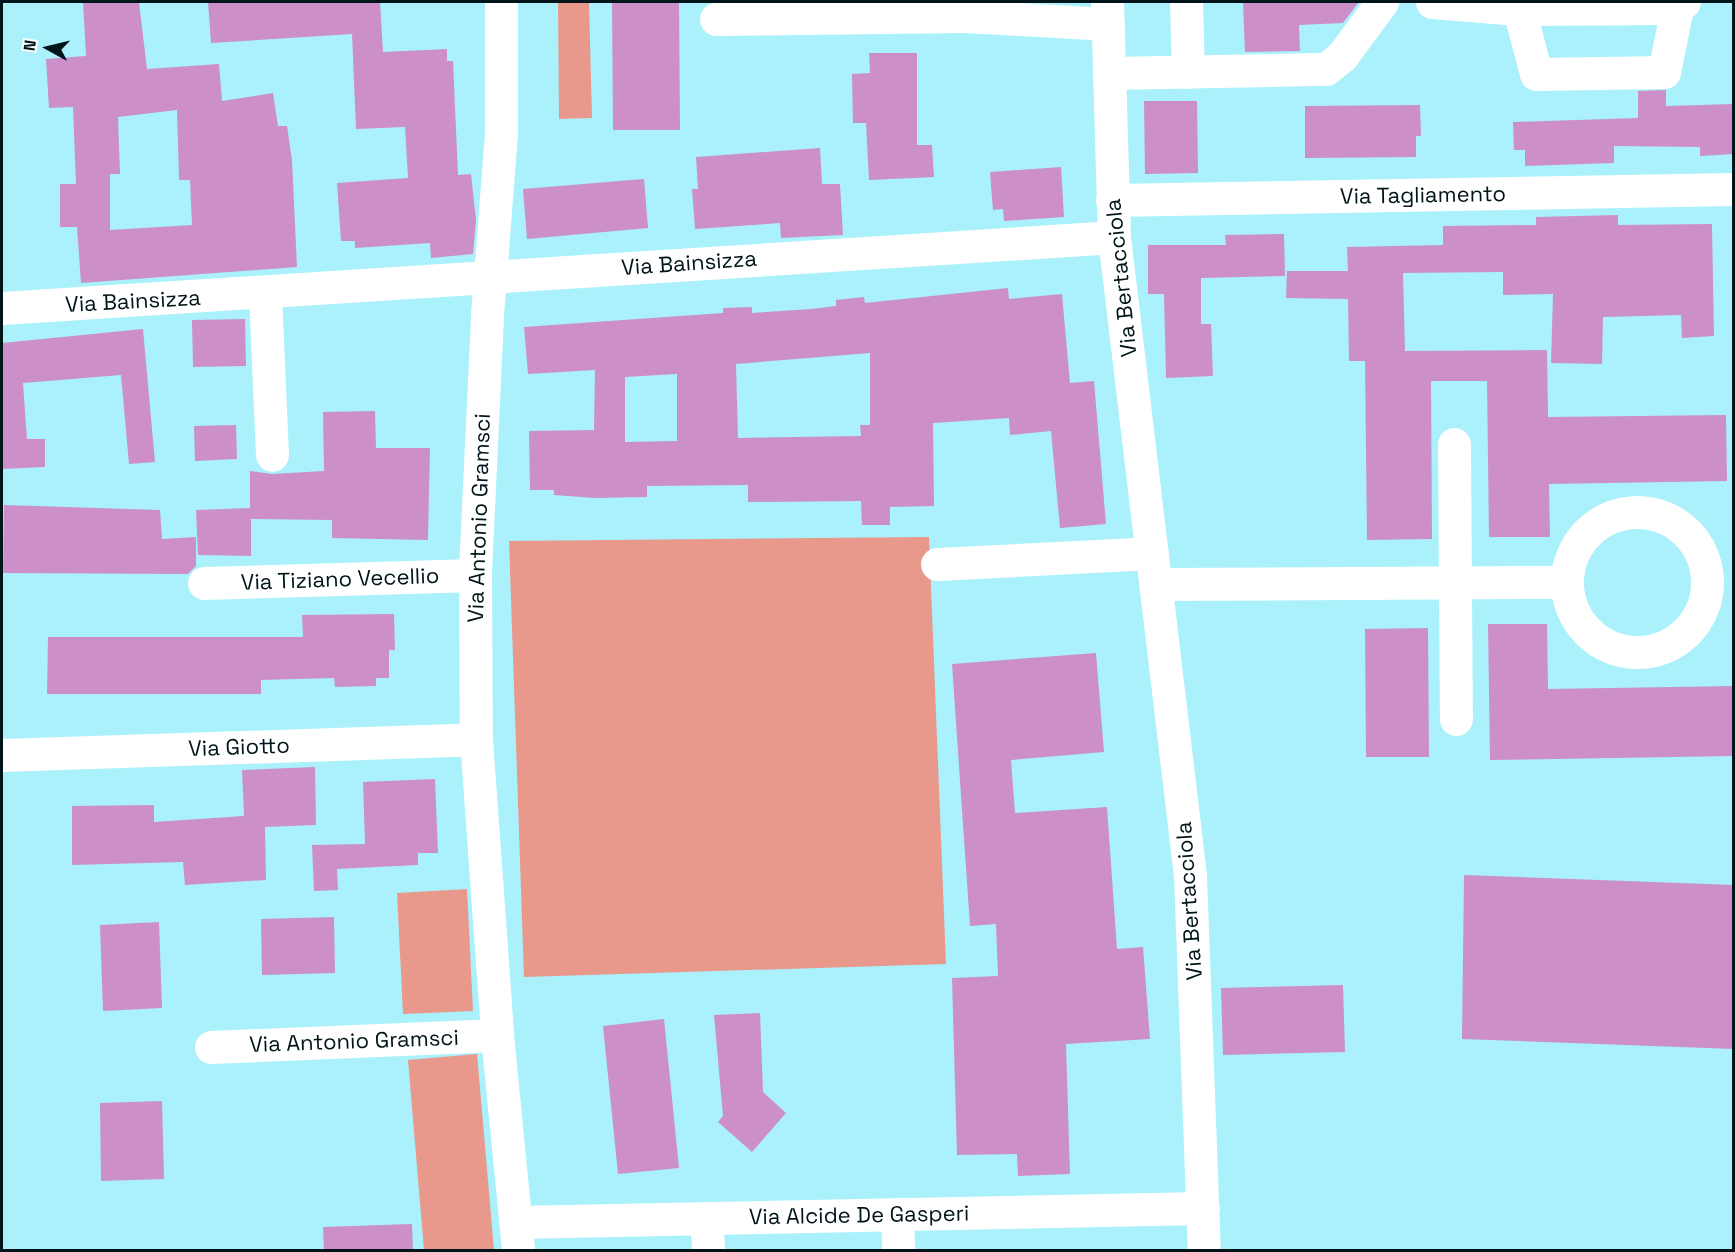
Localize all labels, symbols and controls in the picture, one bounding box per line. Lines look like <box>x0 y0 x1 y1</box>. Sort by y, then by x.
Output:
north arrow <box>18 18 78 78</box>
text: N <box>19 39 41 52</box>
street label: Via Tagliamento <box>1339 180 1507 210</box>
street label: Via Bertacciola <box>1100 198 1142 358</box>
street label: Via Bainsizza <box>620 245 758 281</box>
street label: Via Bainsizza <box>64 284 202 318</box>
street label: Via Antonio Gramsci <box>462 413 496 623</box>
street label: Via Tiziano Vecellio <box>240 562 440 596</box>
street label: Via Giotto <box>188 732 290 762</box>
street label: Via Bertacciola <box>1170 821 1208 981</box>
street label: Via Antonio Gramsci <box>249 1024 459 1058</box>
street label: Via Alcide De Gasperi <box>748 1200 970 1230</box>

